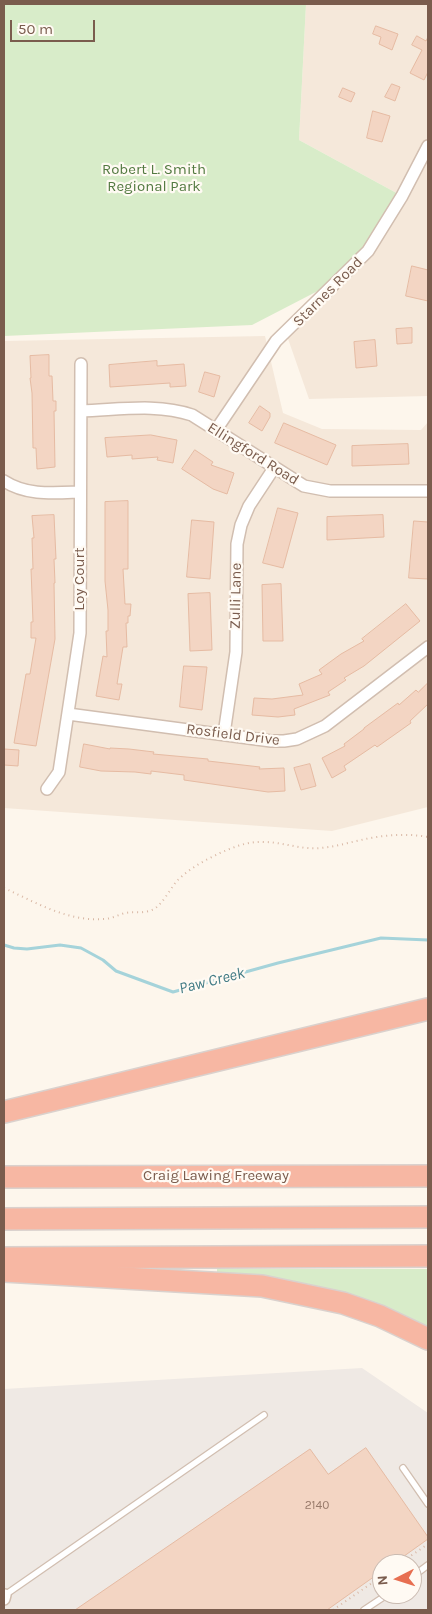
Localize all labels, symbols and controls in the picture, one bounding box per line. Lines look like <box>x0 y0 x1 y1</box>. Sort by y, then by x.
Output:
scale bar <box>12 10 98 42</box>
text: 50 m <box>18 20 53 38</box>
park label: Robert L. Smith Regional Park <box>102 161 206 196</box>
street label: Starnes Road <box>289 253 367 331</box>
street label: Ellingford Road <box>204 419 302 489</box>
street label: Loy Court <box>71 547 89 611</box>
street label: Zulli Lane <box>226 563 246 629</box>
street label: Rosfield Drive <box>185 720 281 750</box>
water label: Paw Creek <box>177 964 247 998</box>
street label: Craig Lawing Freeway <box>143 1167 289 1185</box>
house number: 2140 <box>305 1499 329 1513</box>
north arrow <box>372 1554 422 1604</box>
text: N <box>374 1575 391 1586</box>

